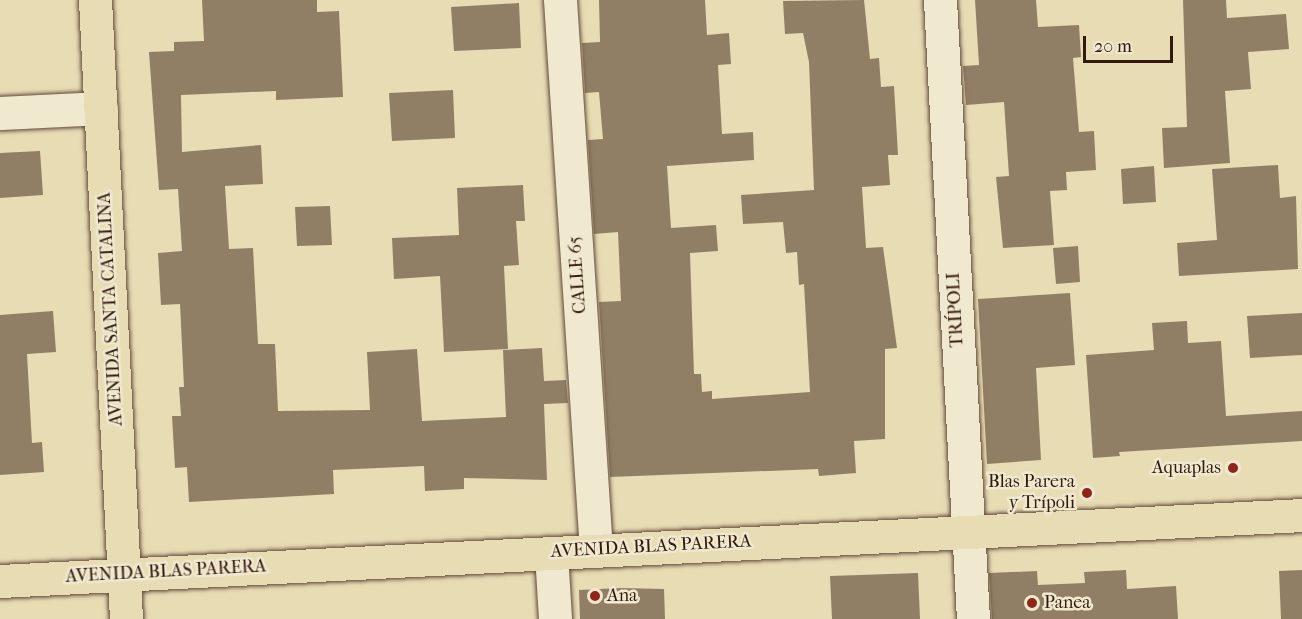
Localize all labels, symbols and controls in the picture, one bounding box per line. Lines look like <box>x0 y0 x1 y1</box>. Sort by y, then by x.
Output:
scale bar <box>1086 24 1176 62</box>
text: 20 m <box>1094 36 1132 57</box>
street label: AVENIDA SANTA CATALINA <box>94 191 128 427</box>
street label: CALLE 65 <box>565 235 591 315</box>
street label: TRÍPOLI <box>943 272 969 348</box>
place label: Aquaplas <box>1152 457 1221 479</box>
marker: Aquaplas <box>1226 461 1240 475</box>
place label: Blas Parera y Trípoli <box>988 472 1075 514</box>
marker: Blas Parera y Trípoli <box>1080 486 1094 500</box>
street label: AVENIDA BLAS PARERA <box>550 531 752 563</box>
street label: AVENIDA BLAS PARERA <box>65 556 267 588</box>
place label: Ana <box>607 585 637 607</box>
marker: Ana <box>588 589 602 603</box>
place label: Panea <box>1044 592 1091 614</box>
marker: Panea <box>1025 596 1039 610</box>

